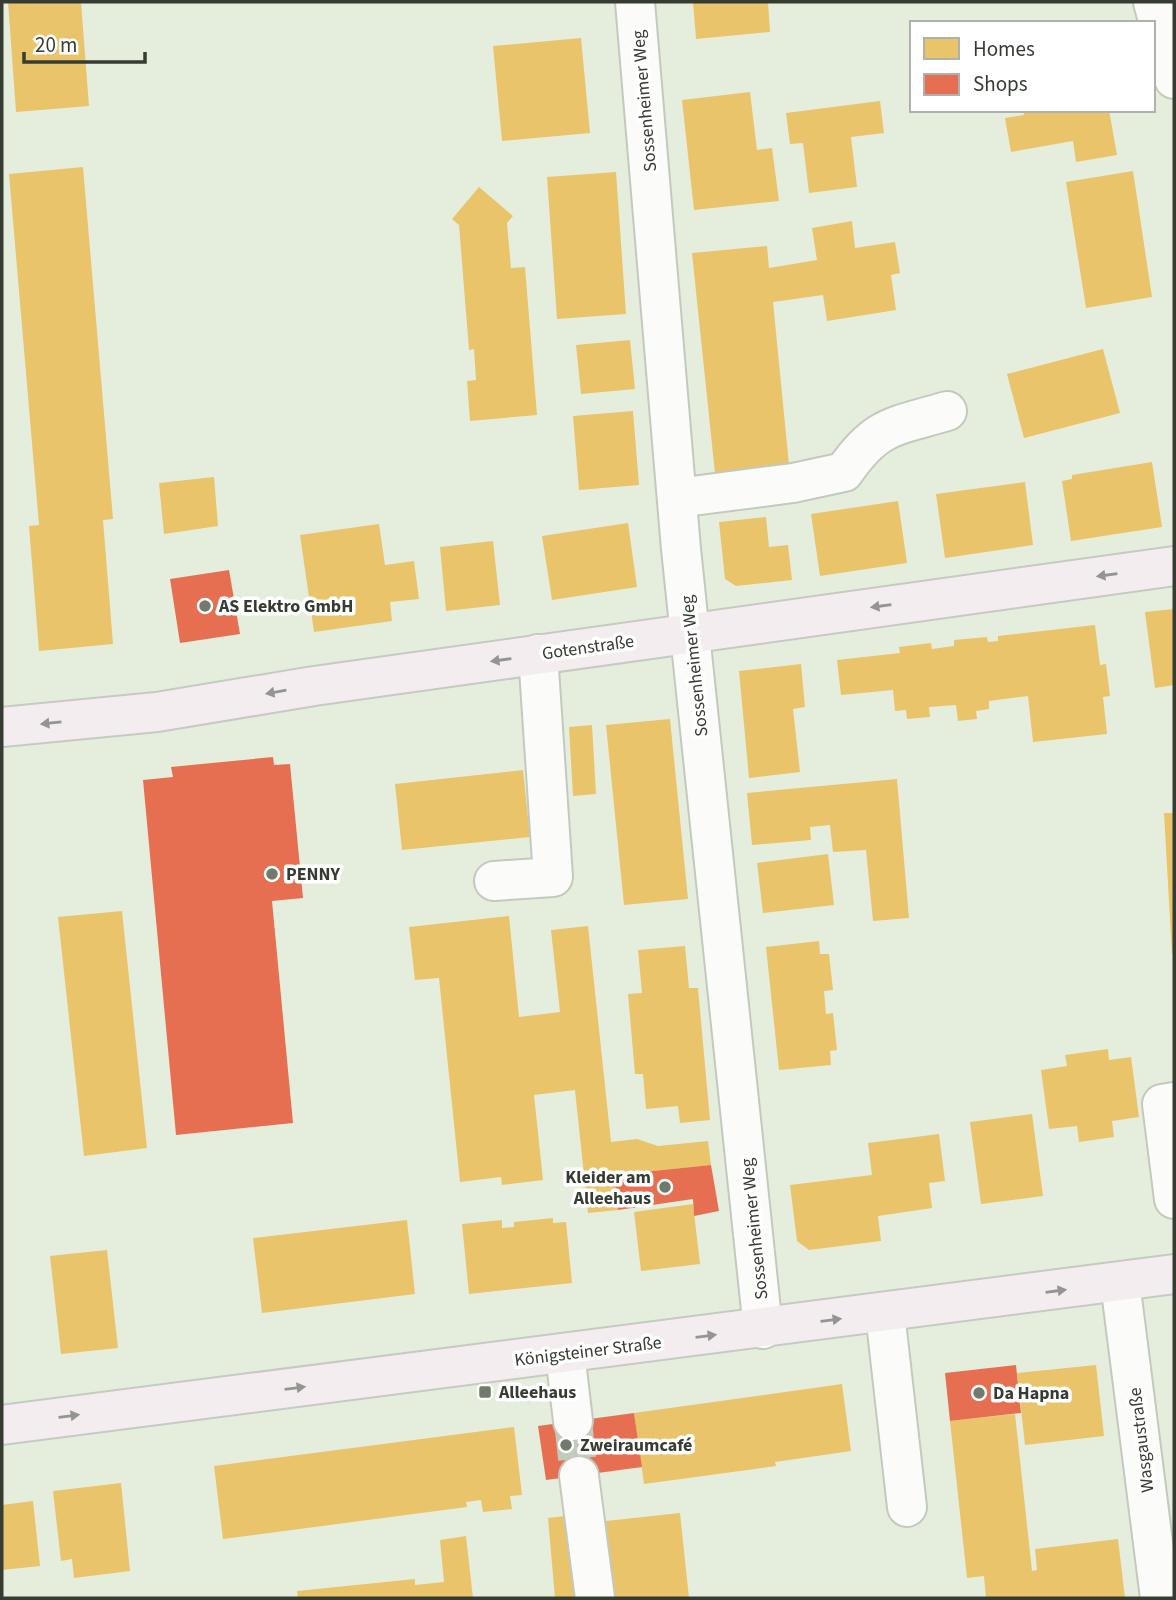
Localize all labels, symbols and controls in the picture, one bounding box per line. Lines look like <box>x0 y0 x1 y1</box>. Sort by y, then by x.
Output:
scale bar <box>24 21 145 65</box>
legend <box>910 21 1155 112</box>
street label: Sossenheimer Weg <box>626 29 663 173</box>
text: 20 m <box>35 30 77 60</box>
text: Homes <box>973 34 1035 64</box>
text: Shops <box>973 69 1028 99</box>
one-way arrow <box>1095 570 1117 581</box>
place label: AS Elektro GmbH <box>218 594 353 619</box>
street label: Sossenheimer Weg <box>675 594 714 738</box>
marker: AS Elektro GmbH <box>197 598 213 614</box>
one-way arrow <box>870 601 892 612</box>
street label: Gotenstraße <box>540 629 636 666</box>
one-way arrow <box>490 654 512 665</box>
one-way arrow <box>265 687 287 698</box>
one-way arrow <box>40 717 62 728</box>
place label: PENNY <box>286 862 341 887</box>
marker: PENNY <box>264 866 280 882</box>
street label: Sossenheimer Weg <box>735 1157 774 1301</box>
place label: Kleider am Alleehaus <box>565 1165 651 1211</box>
marker: Kleider am Alleehaus <box>657 1179 673 1195</box>
one-way arrow <box>1046 1285 1068 1296</box>
one-way arrow <box>820 1314 842 1325</box>
street label: Königsteiner Straße <box>513 1330 663 1373</box>
one-way arrow <box>695 1330 717 1341</box>
place label: Alleehaus <box>498 1380 576 1405</box>
place label: Da Hapna <box>993 1381 1069 1406</box>
one-way arrow <box>284 1382 306 1393</box>
marker: Alleehaus <box>477 1384 493 1400</box>
marker: Da Hapna <box>971 1385 987 1401</box>
street label: Wasgaustraße <box>1123 1386 1160 1494</box>
one-way arrow <box>59 1411 81 1422</box>
place label: Zweiraumcafé <box>580 1433 692 1458</box>
marker: Zweiraumcafé <box>558 1437 574 1453</box>

